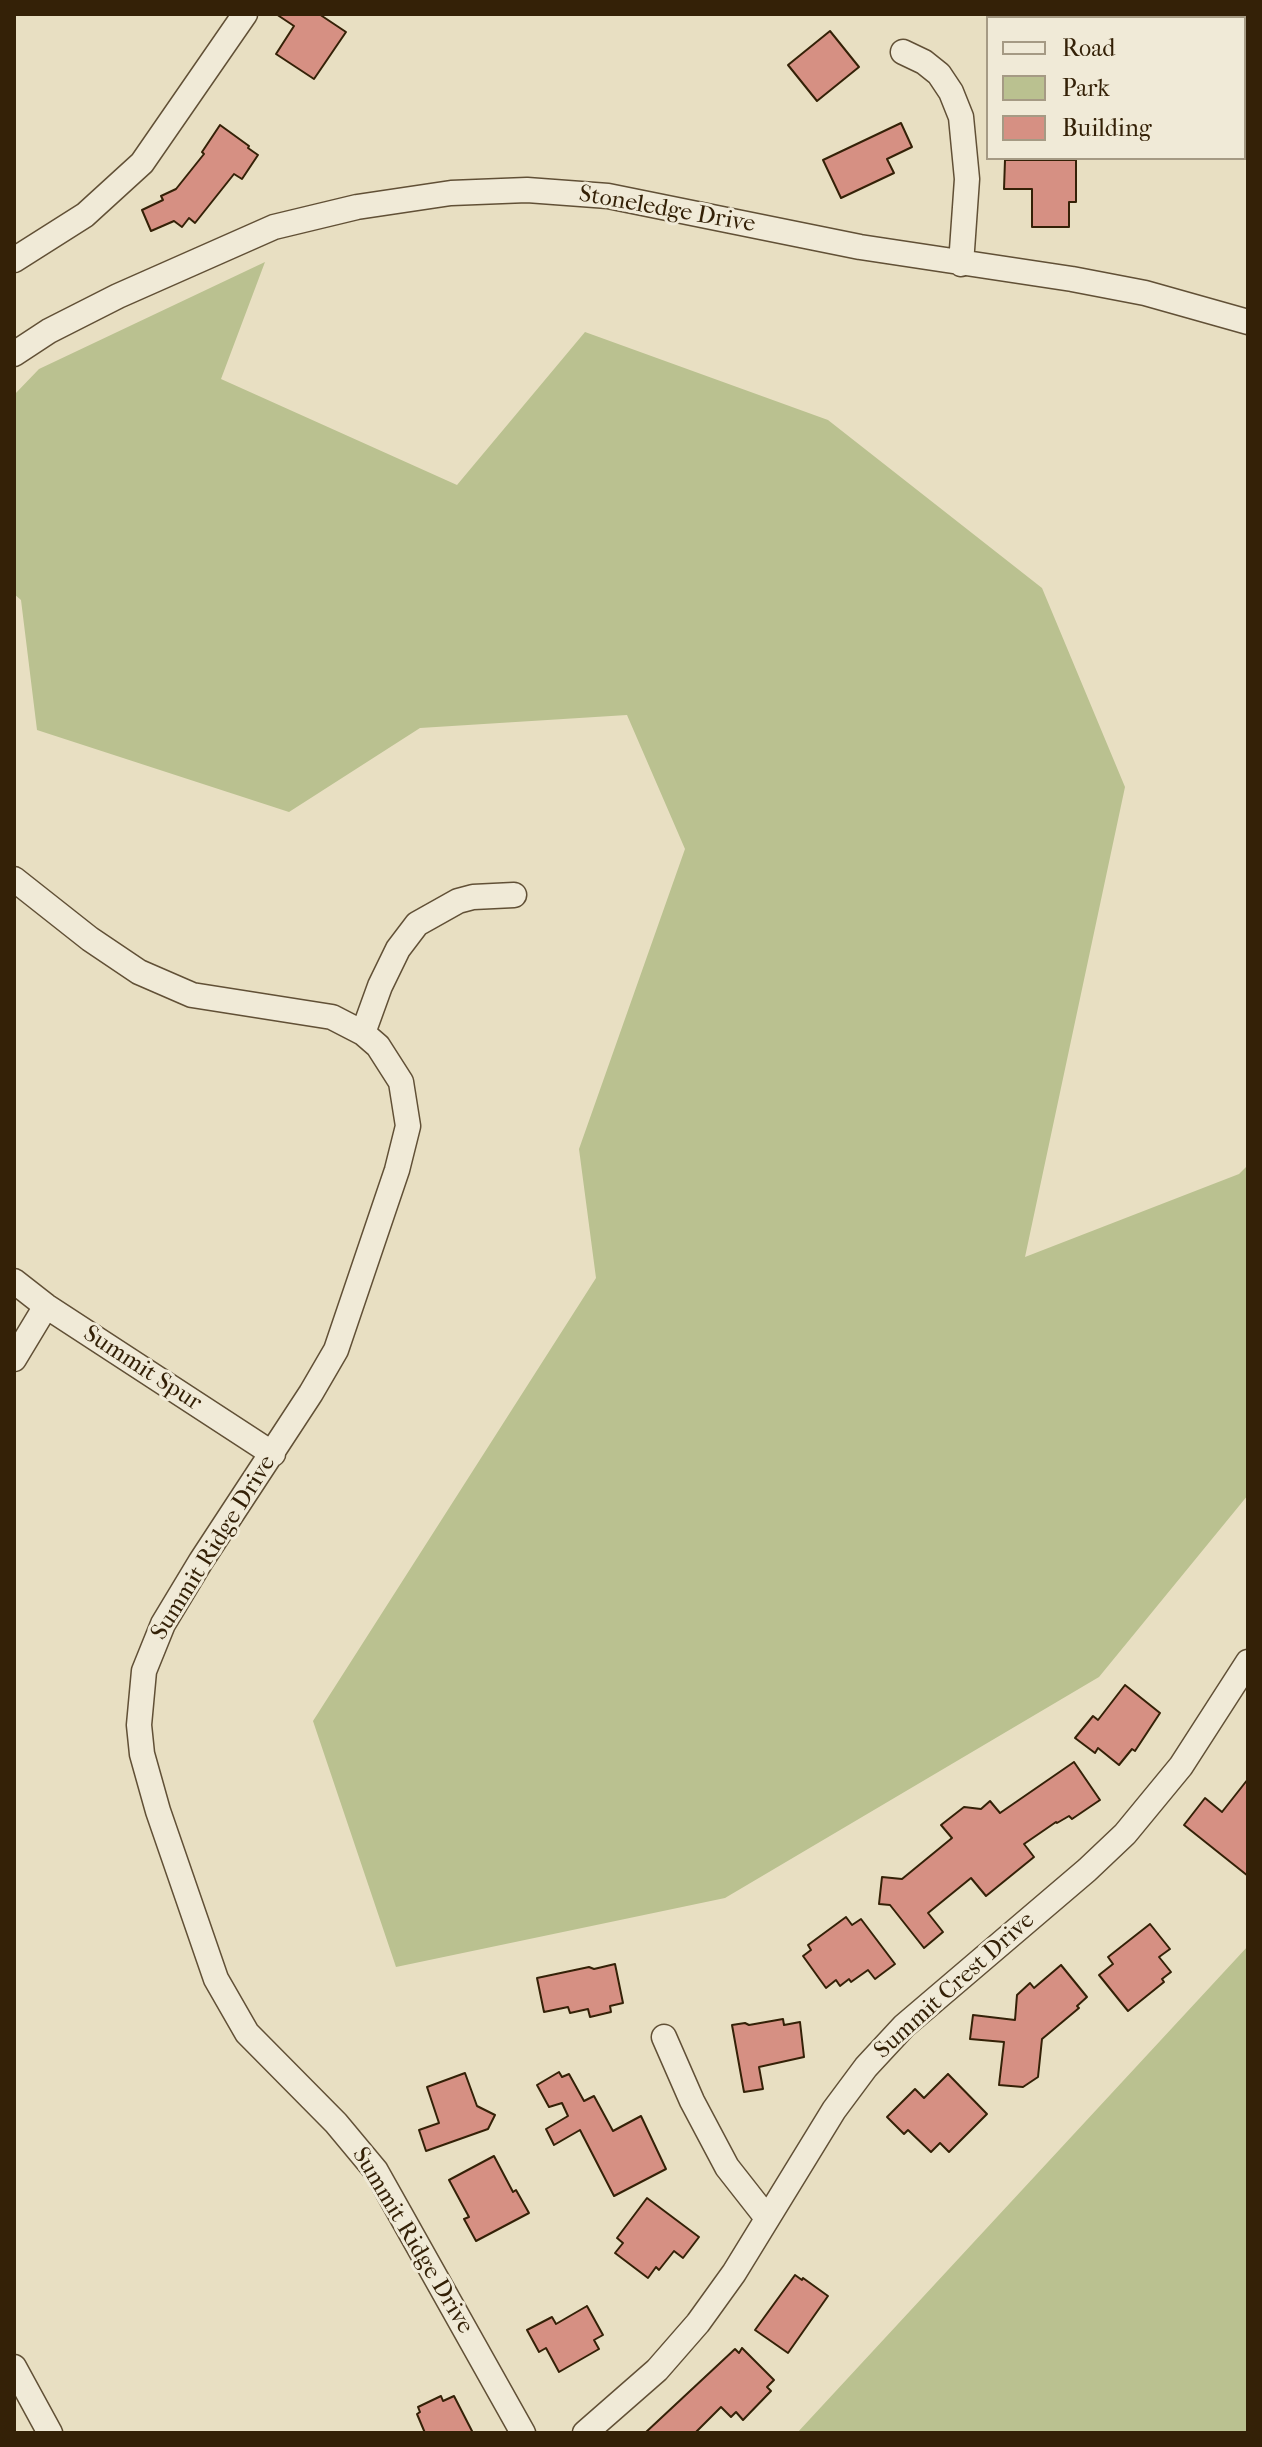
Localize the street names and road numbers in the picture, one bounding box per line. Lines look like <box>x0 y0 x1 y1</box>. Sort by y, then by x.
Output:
street label: Stoneledge Drive <box>577 180 757 240</box>
street label: Summit Spur <box>77 1320 207 1418</box>
street label: Summit Ridge Drive <box>146 1450 282 1646</box>
street label: Summit Crest Drive <box>869 1906 1041 2066</box>
street label: Summit Ridge Drive <box>345 2143 479 2339</box>

